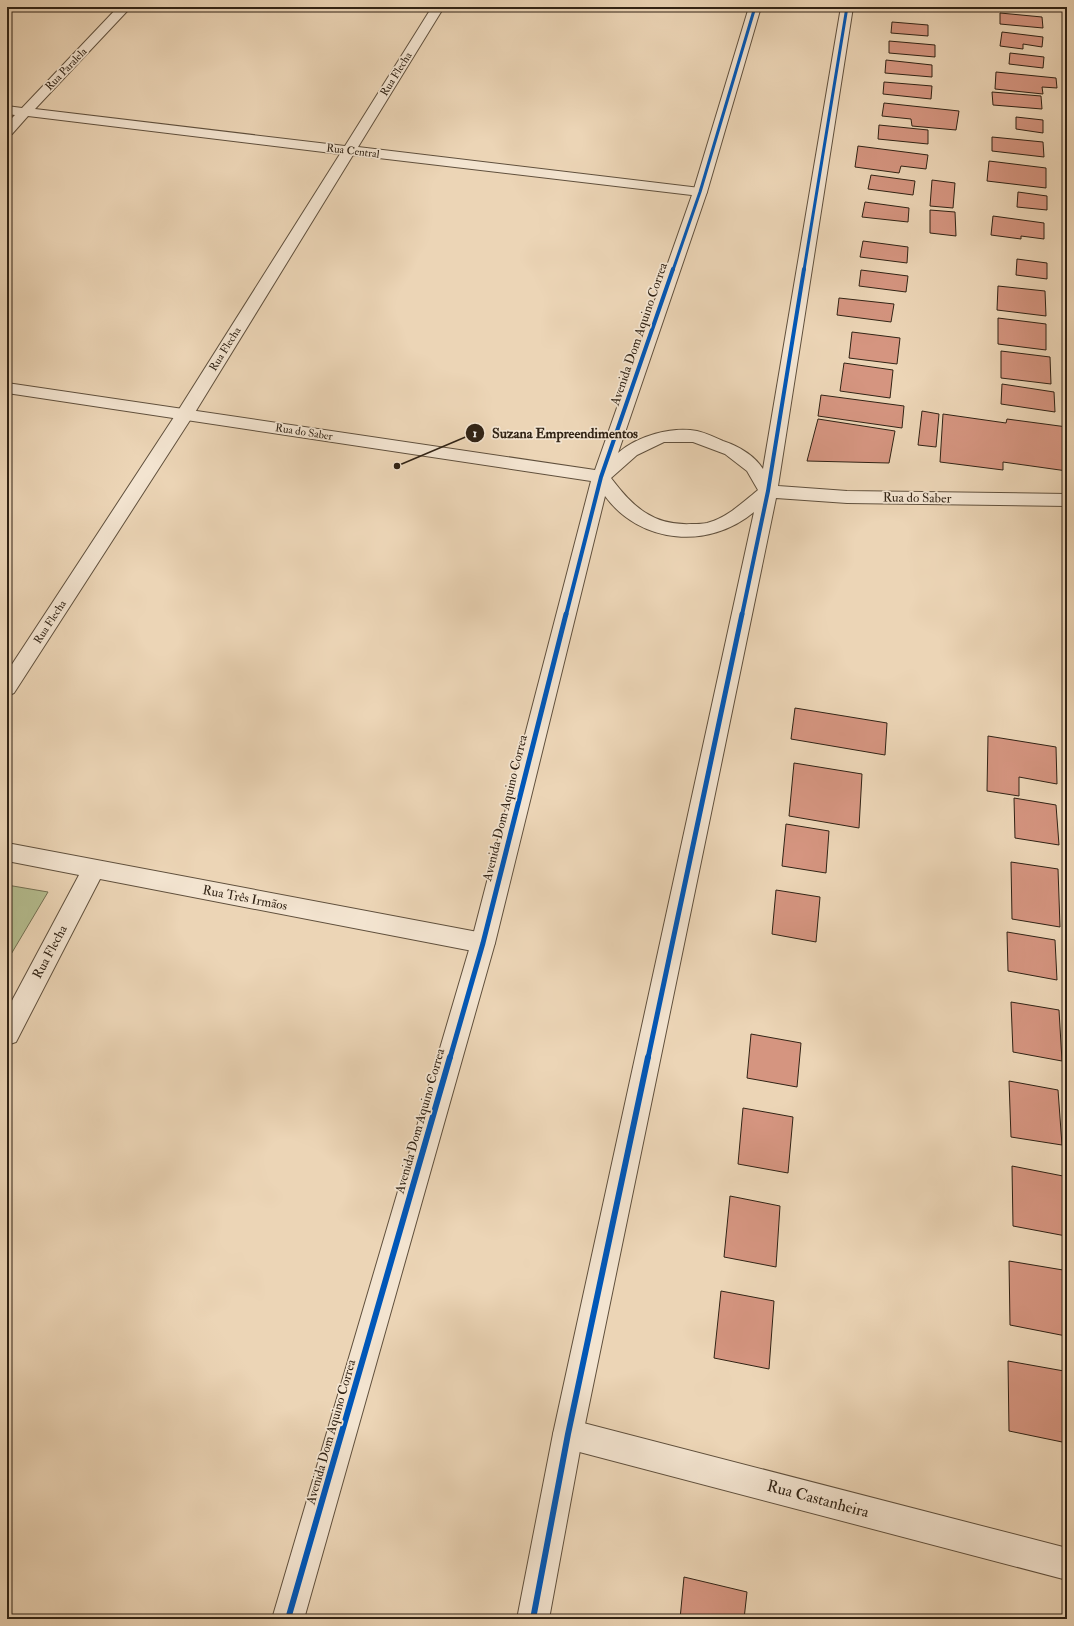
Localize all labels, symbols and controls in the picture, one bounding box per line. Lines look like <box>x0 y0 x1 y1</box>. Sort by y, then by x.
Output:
street label: Rua Paralela <box>42 45 90 93</box>
street label: Rua Flecha <box>377 49 415 98</box>
street label: Rua Central <box>326 141 381 161</box>
street label: Avenida Dom Aquino Correa <box>607 260 671 409</box>
street label: Rua Flecha <box>206 324 244 373</box>
callout: Suzana Empreendimentos <box>465 420 646 446</box>
street label: Rua do Saber <box>274 421 335 443</box>
text: Suzana Empreendimentos <box>492 425 638 443</box>
text: 1 <box>473 426 477 441</box>
street label: Rua do Saber <box>883 489 952 507</box>
street label: Rua Flecha <box>31 597 69 646</box>
street label: Avenida Dom Aquino Correa <box>479 733 531 884</box>
street label: Rua Três Irmãos <box>201 882 289 914</box>
street label: Rua Flecha <box>29 922 71 981</box>
street label: Avenida Dom Aquino Correa <box>391 1046 449 1196</box>
street label: Avenida Dom Aquino Correa <box>302 1357 360 1507</box>
street label: Rua Castanheira <box>765 1476 872 1522</box>

